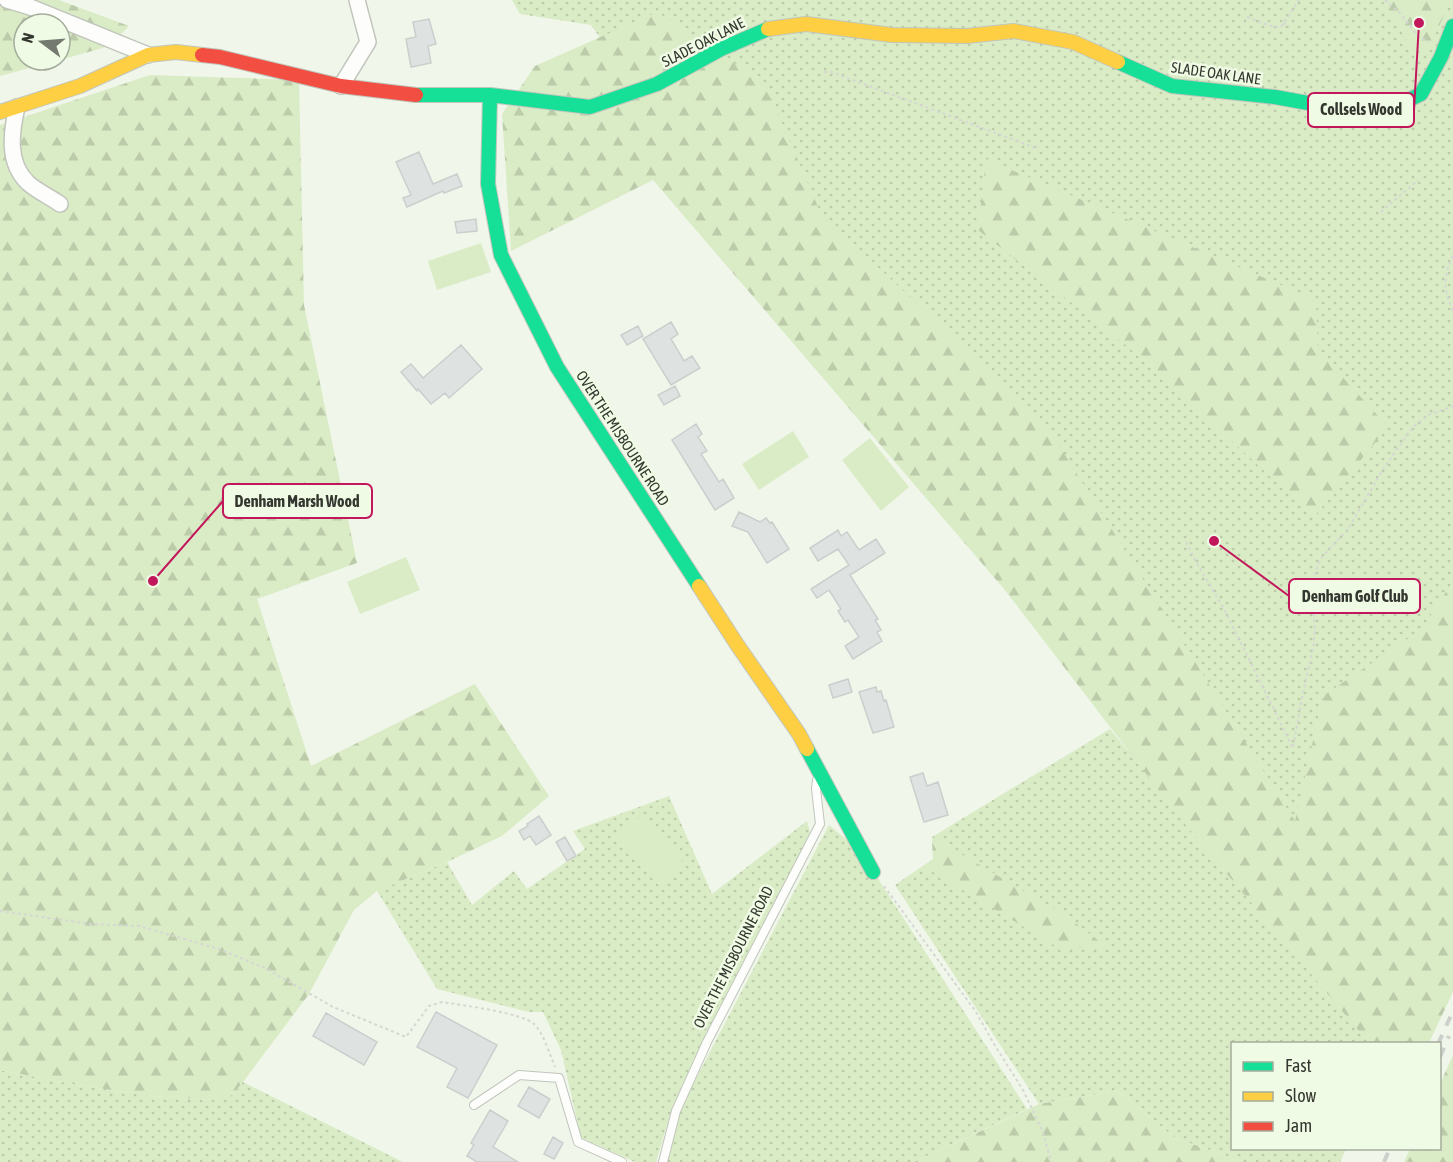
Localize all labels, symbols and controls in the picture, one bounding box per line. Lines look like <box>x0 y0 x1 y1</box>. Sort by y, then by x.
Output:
north arrow <box>12 12 72 72</box>
street label: SLADE OAK LANE <box>659 14 748 70</box>
text: N <box>18 31 38 45</box>
street label: SLADE OAK LANE <box>1170 58 1262 88</box>
callout: Collsels Wood <box>1308 93 1414 127</box>
text: Collsels Wood <box>1320 100 1402 118</box>
street label: OVER THE MISBOURNE ROAD <box>573 367 673 509</box>
callout: Denham Marsh Wood <box>223 484 372 518</box>
text: Denham Marsh Wood <box>234 492 360 510</box>
callout: Denham Golf Club <box>1289 579 1420 613</box>
text: Denham Golf Club <box>1302 587 1409 605</box>
street label: OVER THE MISBOURNE ROAD <box>690 883 776 1031</box>
legend <box>1231 1042 1441 1150</box>
text: Fast <box>1285 1055 1312 1076</box>
text: Slow <box>1285 1085 1316 1106</box>
text: Jam <box>1285 1115 1312 1136</box>

